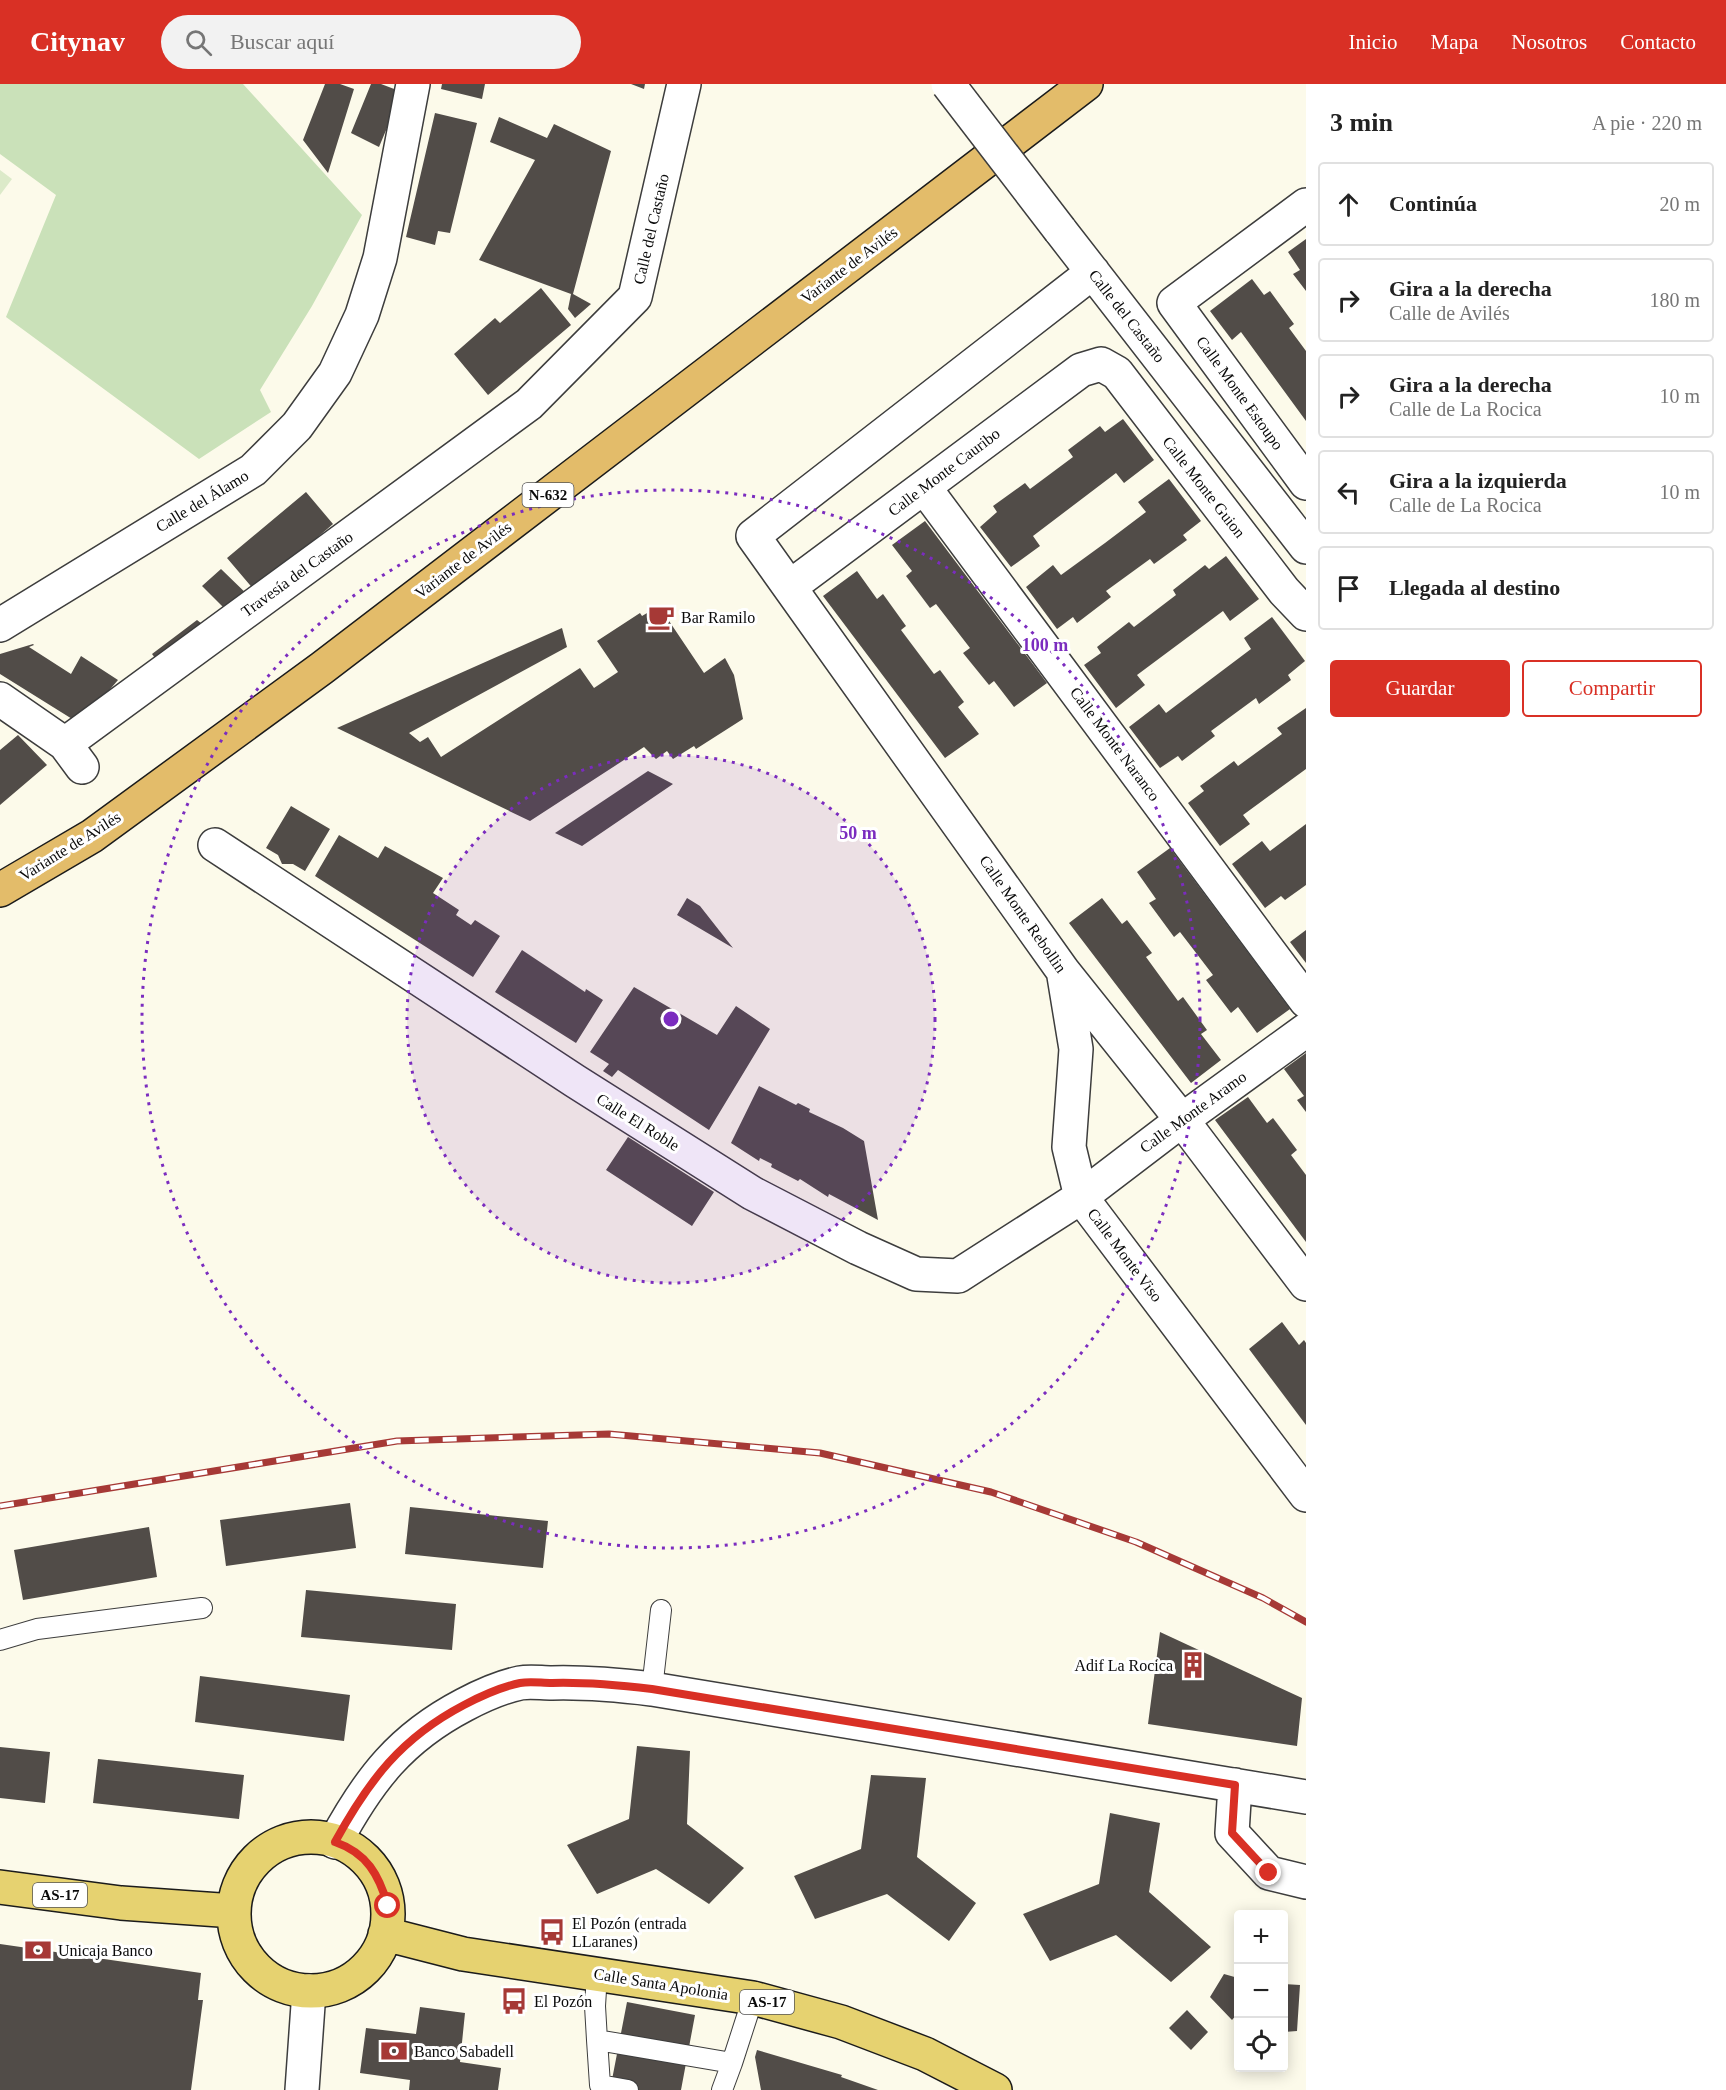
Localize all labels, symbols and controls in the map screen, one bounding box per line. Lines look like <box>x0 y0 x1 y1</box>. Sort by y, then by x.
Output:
search box <box>161 15 581 69</box>
text: Citynav <box>30 26 125 57</box>
icon: search <box>182 26 215 59</box>
text: Buscar aquí <box>230 29 334 54</box>
text: Inicio <box>1349 30 1398 54</box>
text: Mapa <box>1431 30 1478 54</box>
text: Nosotros <box>1511 30 1587 54</box>
text: Contacto <box>1620 30 1696 54</box>
text: 3 min <box>1330 108 1393 137</box>
text: A pie · 220 m <box>1592 112 1702 134</box>
street label: Calle del Castaño <box>630 172 672 286</box>
icon: ahead <box>1332 188 1365 221</box>
text: Continúa <box>1389 191 1477 216</box>
text: 20 m <box>1659 193 1700 215</box>
street label: Variante de Avilés <box>798 223 900 307</box>
street label: Calle del Castaño <box>1086 266 1168 366</box>
text: Gira a la derecha <box>1389 276 1552 301</box>
icon: right <box>1332 284 1365 317</box>
text: 180 m <box>1649 289 1700 311</box>
text: Calle de Avilés <box>1389 302 1510 324</box>
street label: Calle Monte Estoupo <box>1192 333 1287 454</box>
text: Gira a la derecha <box>1389 372 1552 397</box>
icon: right <box>1332 380 1365 413</box>
text: 10 m <box>1659 385 1700 407</box>
text: Calle de La Rocica <box>1389 398 1542 420</box>
street label: Calle Monte Cauribo <box>885 425 1003 519</box>
street label: Calle Monte Guion <box>1159 433 1249 541</box>
street label: Calle del Álamo <box>152 466 251 535</box>
text: Gira a la izquierda <box>1389 468 1567 493</box>
icon: left <box>1332 476 1365 509</box>
text: 10 m <box>1659 481 1700 503</box>
road number: N-632 <box>522 483 574 507</box>
text: Calle de La Rocica <box>1389 494 1542 516</box>
street label: Variante de Avilés <box>412 518 514 602</box>
street label: Travesía del Castaño <box>238 528 356 620</box>
icon: arrive <box>1332 572 1365 605</box>
text: Llegada al destino <box>1389 575 1560 600</box>
cafe icon: Bar Ramilo <box>646 602 676 632</box>
place label: Bar Ramilo <box>681 609 755 626</box>
text: 100 m <box>1022 635 1068 655</box>
button: Guardar <box>1330 660 1510 717</box>
button: Compartir <box>1522 660 1702 717</box>
street label: Calle Monte Naranco <box>1067 684 1163 804</box>
street label: Variante de Avilés <box>16 808 124 884</box>
text: 50 m <box>839 823 877 843</box>
street label: Calle Monte Rebollin <box>976 852 1070 976</box>
centre of rings <box>661 1009 681 1029</box>
street label: Calle Monte Aramo <box>1137 1068 1249 1156</box>
street label: Calle El Roble <box>594 1090 682 1154</box>
street label: Calle Monte Viso <box>1084 1205 1166 1305</box>
building icon: Adif La Rocica <box>1178 1650 1208 1680</box>
place label: Adif La Rocica <box>1074 1657 1173 1674</box>
route end <box>1255 1859 1281 1885</box>
road number: AS-17 <box>33 1883 87 1907</box>
route start <box>374 1892 400 1918</box>
map controls <box>1234 1910 1288 2072</box>
button: + <box>1234 1910 1288 1964</box>
place label: El Pozón (entrada LLaranes) <box>572 1915 687 1951</box>
bus stop icon: El Pozón (entrada LLaranes) <box>537 1917 567 1947</box>
bank icon: Unicaja Banco <box>23 1935 53 1965</box>
place label: Unicaja Banco <box>58 1942 153 1960</box>
button: − <box>1234 1964 1288 2018</box>
street label: Calle Santa Apolonia <box>592 1965 729 2004</box>
bus stop icon: El Pozón <box>499 1986 529 2016</box>
road number: AS-17 <box>740 1990 794 2014</box>
place label: El Pozón <box>534 1993 592 2010</box>
button: locate <box>1234 2018 1288 2072</box>
bank icon: Banco Sabadell <box>379 2036 409 2066</box>
place label: Banco Sabadell <box>414 2043 515 2060</box>

